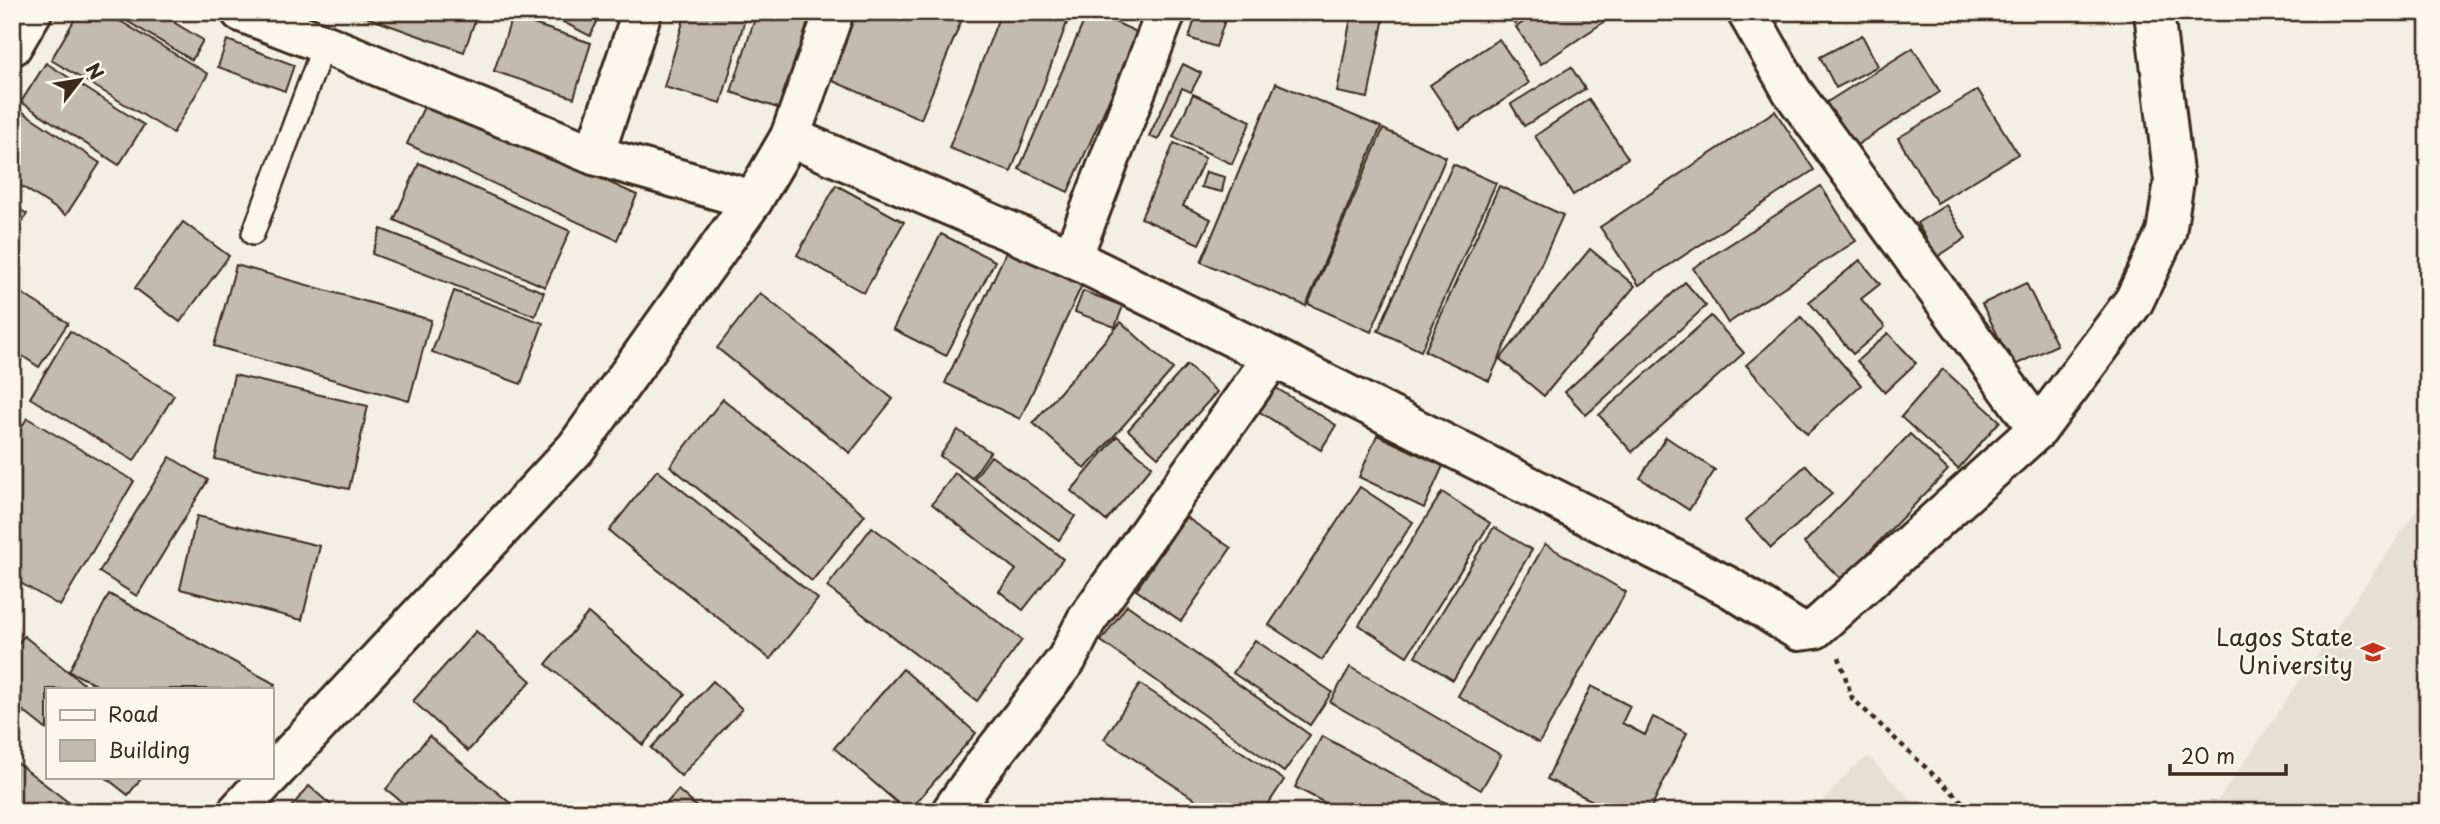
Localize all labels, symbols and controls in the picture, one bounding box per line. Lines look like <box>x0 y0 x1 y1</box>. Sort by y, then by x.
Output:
north arrow <box>46 46 116 116</box>
text: N <box>80 57 111 84</box>
place label: Lagos State University <box>2216 618 2353 682</box>
school or university icon: Lagos State University <box>2359 638 2387 666</box>
legend <box>46 688 273 778</box>
text: Road <box>108 697 159 729</box>
text: Building <box>108 733 190 765</box>
scale bar <box>2170 733 2286 777</box>
text: 20 m <box>2181 739 2235 771</box>

